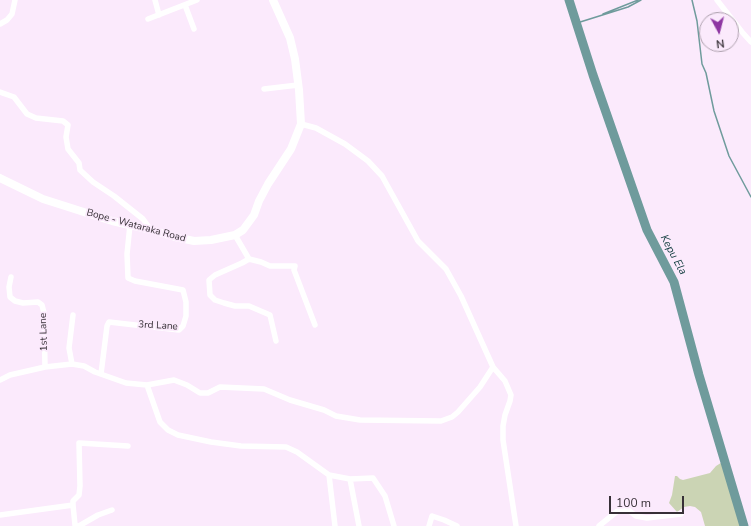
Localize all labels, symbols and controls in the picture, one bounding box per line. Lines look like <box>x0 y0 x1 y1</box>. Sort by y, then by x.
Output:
north arrow <box>699 12 739 52</box>
text: N <box>715 35 725 51</box>
street label: Bope - Wataraka Road <box>85 207 187 245</box>
water label: Kepu Ela <box>657 233 689 277</box>
street label: 1st Lane <box>37 313 51 351</box>
street label: 3rd Lane <box>138 319 178 333</box>
scale bar <box>611 488 686 514</box>
text: 100 m <box>616 495 651 511</box>

